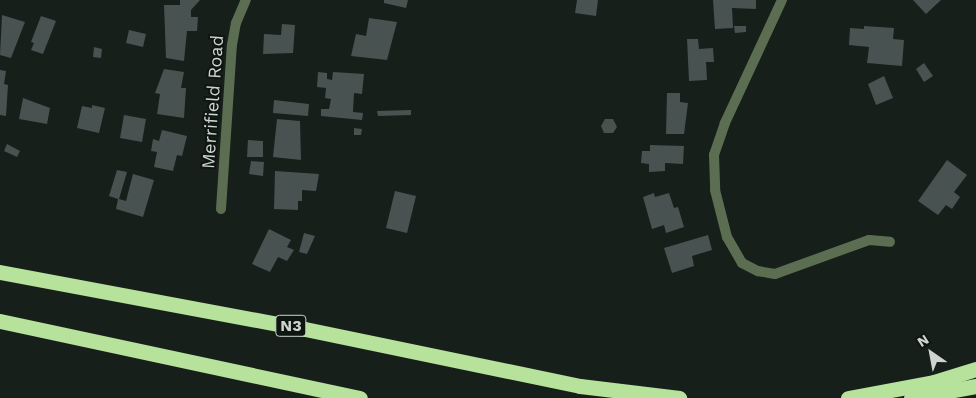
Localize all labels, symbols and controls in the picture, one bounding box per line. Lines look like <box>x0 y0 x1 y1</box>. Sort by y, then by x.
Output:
street label: Merrifield Road <box>198 34 228 170</box>
road number: N3 <box>275 312 307 340</box>
north arrow <box>906 328 956 378</box>
text: N <box>914 331 932 350</box>

